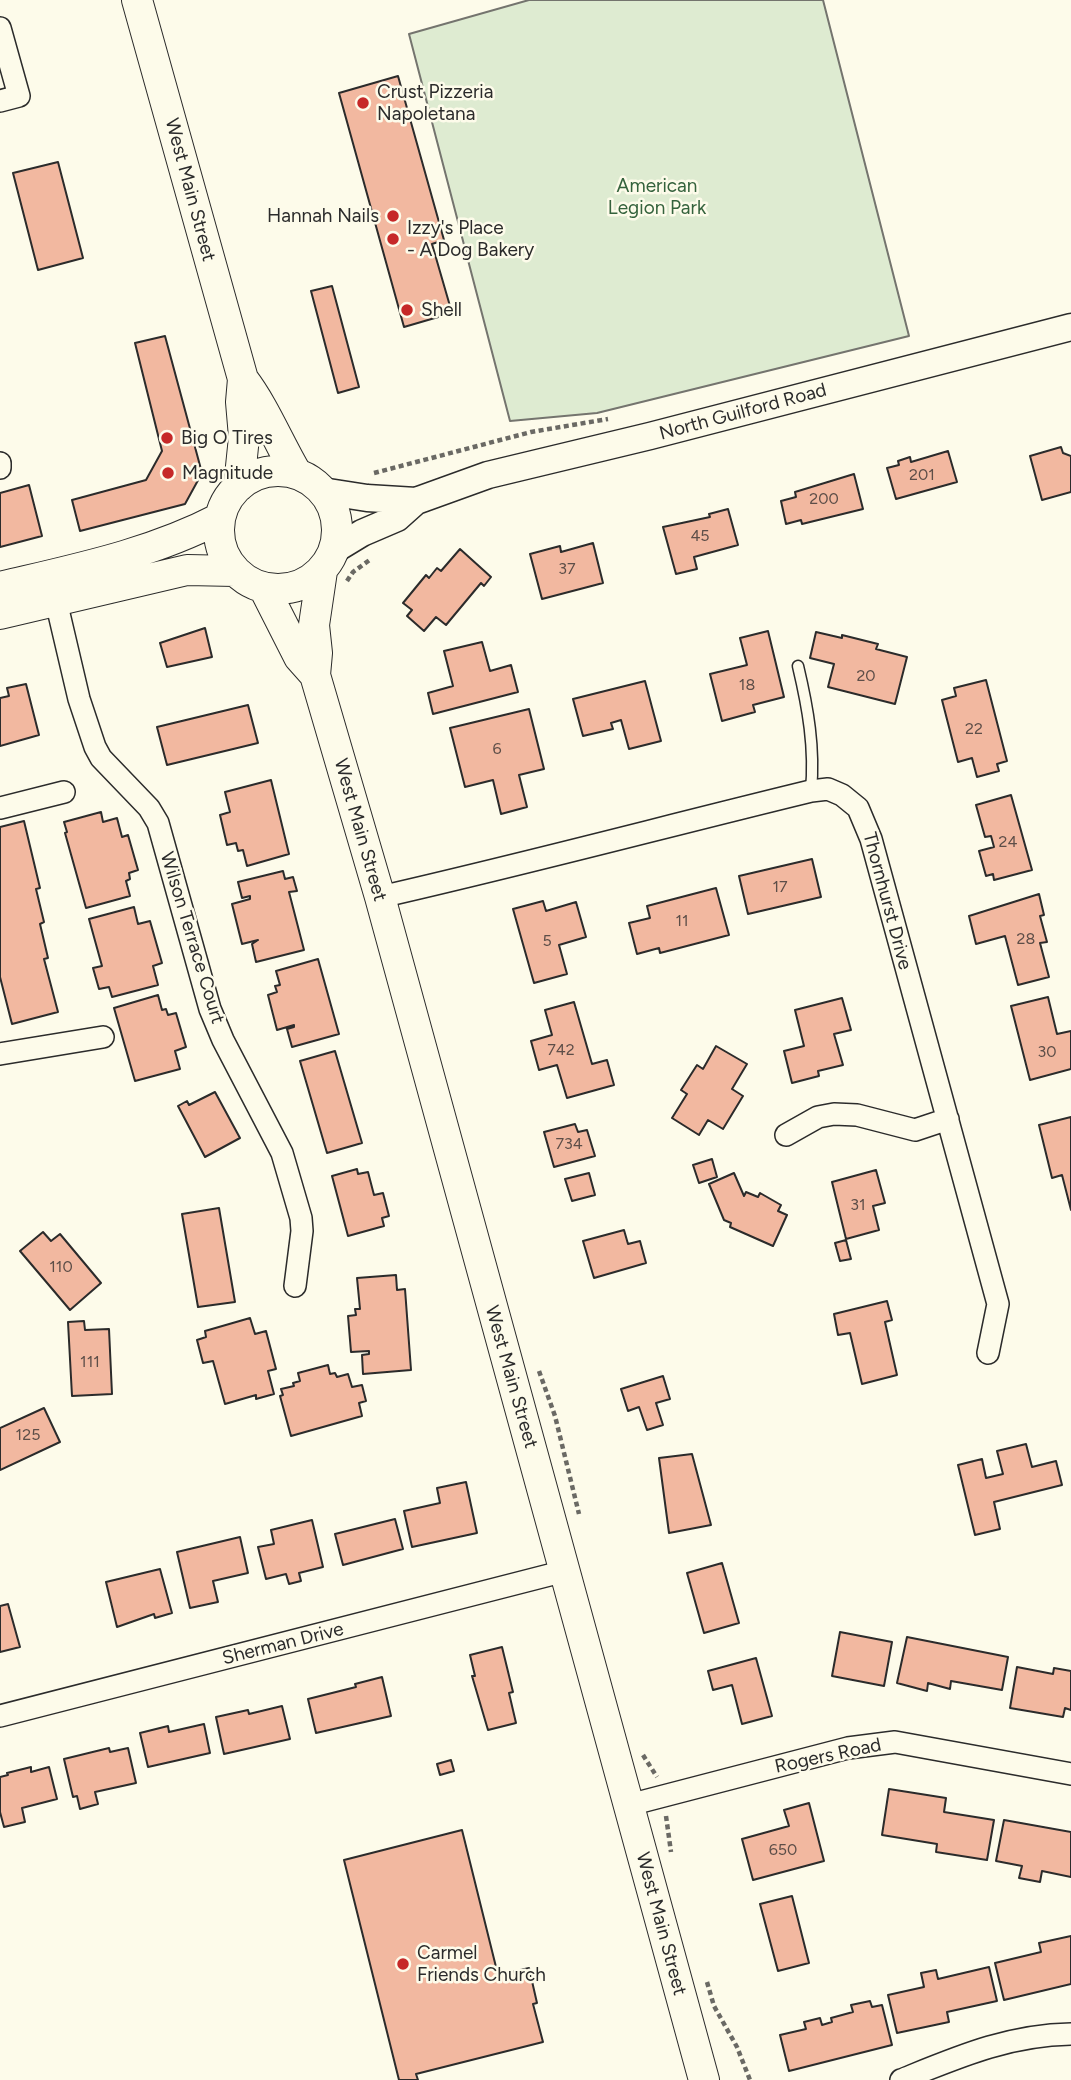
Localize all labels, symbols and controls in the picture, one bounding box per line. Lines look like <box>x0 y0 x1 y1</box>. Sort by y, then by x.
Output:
place label: Crust Pizzeria Napoletana <box>377 81 493 125</box>
marker: Crust Pizzeria Napoletana <box>355 95 371 111</box>
street label: West Main Street <box>160 116 220 264</box>
park label: American Legion Park <box>608 175 706 219</box>
place label: Hannah Nails <box>267 205 379 227</box>
marker: Hannah Nails <box>385 208 401 224</box>
place label: Izzy's Place - A Dog Bakery <box>407 217 534 261</box>
marker: Izzy's Place - A Dog Bakery <box>385 231 401 247</box>
place label: Shell <box>421 299 462 321</box>
marker: Shell <box>399 302 415 318</box>
street label: North Guilford Road <box>657 379 829 445</box>
place label: Big O Tires <box>181 427 273 449</box>
marker: Big O Tires <box>159 430 175 446</box>
place label: Magnitude <box>182 462 273 484</box>
marker: Magnitude <box>160 465 176 481</box>
house number: 201 <box>909 465 935 485</box>
house number: 200 <box>809 489 839 509</box>
house number: 45 <box>690 526 710 546</box>
house number: 37 <box>558 559 576 579</box>
house number: 20 <box>856 666 876 686</box>
house number: 18 <box>739 675 755 695</box>
house number: 22 <box>965 719 983 739</box>
house number: 6 <box>492 739 502 759</box>
street label: West Main Street <box>329 756 391 904</box>
street label: Thornhurst Drive <box>858 830 916 972</box>
house number: 24 <box>999 832 1017 852</box>
street label: Wilson Terrace Court <box>155 849 229 1027</box>
house number: 17 <box>772 877 788 897</box>
house number: 11 <box>675 911 689 931</box>
house number: 28 <box>1017 929 1035 949</box>
house number: 5 <box>542 931 552 951</box>
house number: 742 <box>547 1040 575 1060</box>
house number: 30 <box>1038 1042 1056 1062</box>
house number: 734 <box>555 1134 583 1154</box>
house number: 31 <box>850 1195 866 1215</box>
house number: 110 <box>49 1257 73 1277</box>
street label: West Main Street <box>480 1303 542 1451</box>
house number: 111 <box>80 1352 100 1372</box>
house number: 125 <box>16 1425 40 1445</box>
street label: Sherman Drive <box>220 1618 346 1670</box>
street label: Rogers Road <box>773 1734 883 1778</box>
house number: 650 <box>769 1840 797 1860</box>
street label: West Main Street <box>631 1850 691 1998</box>
place label: Carmel Friends Church <box>417 1942 546 1986</box>
marker: Carmel Friends Church <box>395 1956 411 1972</box>

